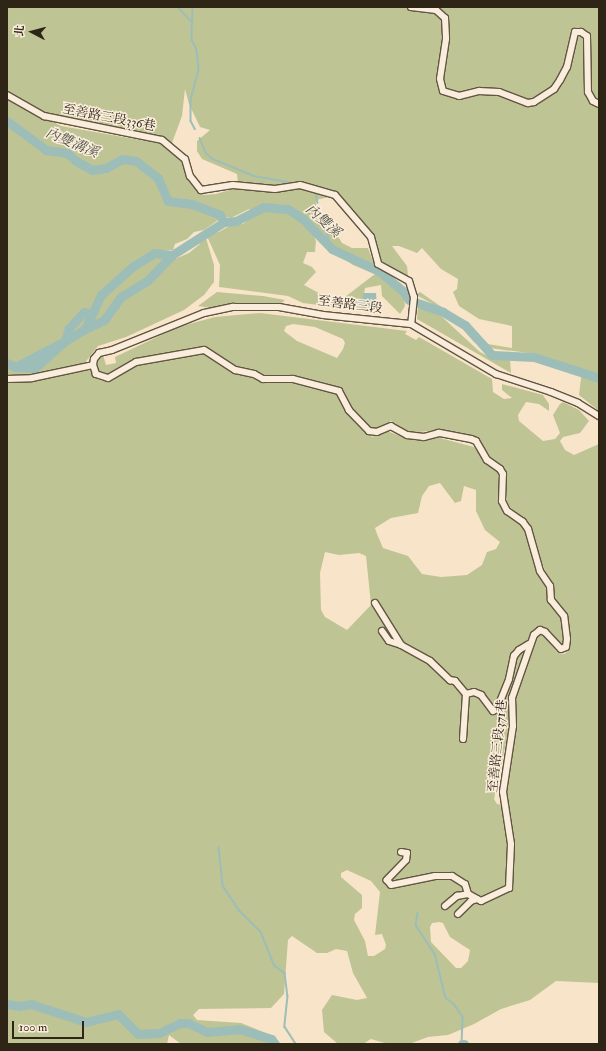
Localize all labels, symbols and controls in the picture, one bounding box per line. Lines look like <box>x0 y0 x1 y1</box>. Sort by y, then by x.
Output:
north arrow <box>12 12 52 52</box>
text: 北 <box>13 25 27 37</box>
street label: 至善路三段336巷 <box>61 101 157 135</box>
water label: 內雙溝溪 <box>43 124 101 162</box>
water label: 內雙溪 <box>302 201 344 241</box>
street label: 至善路三段 <box>317 293 383 317</box>
street label: 至善路三段371巷 <box>485 699 511 793</box>
scale bar <box>14 1013 86 1039</box>
text: 100 m <box>19 1020 47 1035</box>

